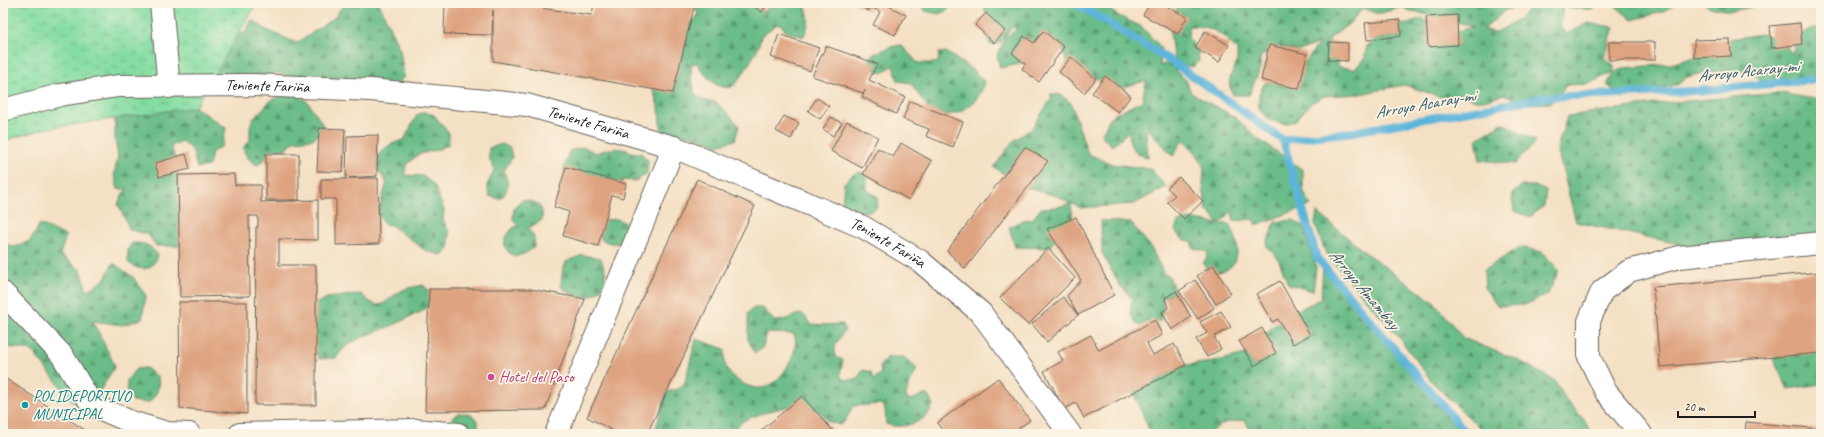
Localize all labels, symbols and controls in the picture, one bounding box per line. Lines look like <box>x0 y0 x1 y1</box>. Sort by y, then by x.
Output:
water label: Arroyo Acaray-mi <box>1696 55 1804 87</box>
street label: Teniente Fariña <box>225 75 311 97</box>
water label: Arroyo Acaray-mi <box>1373 84 1482 123</box>
street label: Teniente Fariña <box>545 101 632 144</box>
street label: Teniente Fariña <box>847 213 931 273</box>
water label: Arroyo Amambay <box>1324 245 1406 336</box>
place label: Hotel del Paso <box>499 367 576 387</box>
marker: Hotel del Paso <box>486 372 496 382</box>
place label: POLIDEPORTIVO MUNICIPAL <box>33 386 133 424</box>
scale bar <box>1678 393 1755 419</box>
text: 20 m <box>1684 399 1706 415</box>
marker: POLIDEPORTIVO MUNICIPAL <box>20 400 30 410</box>

